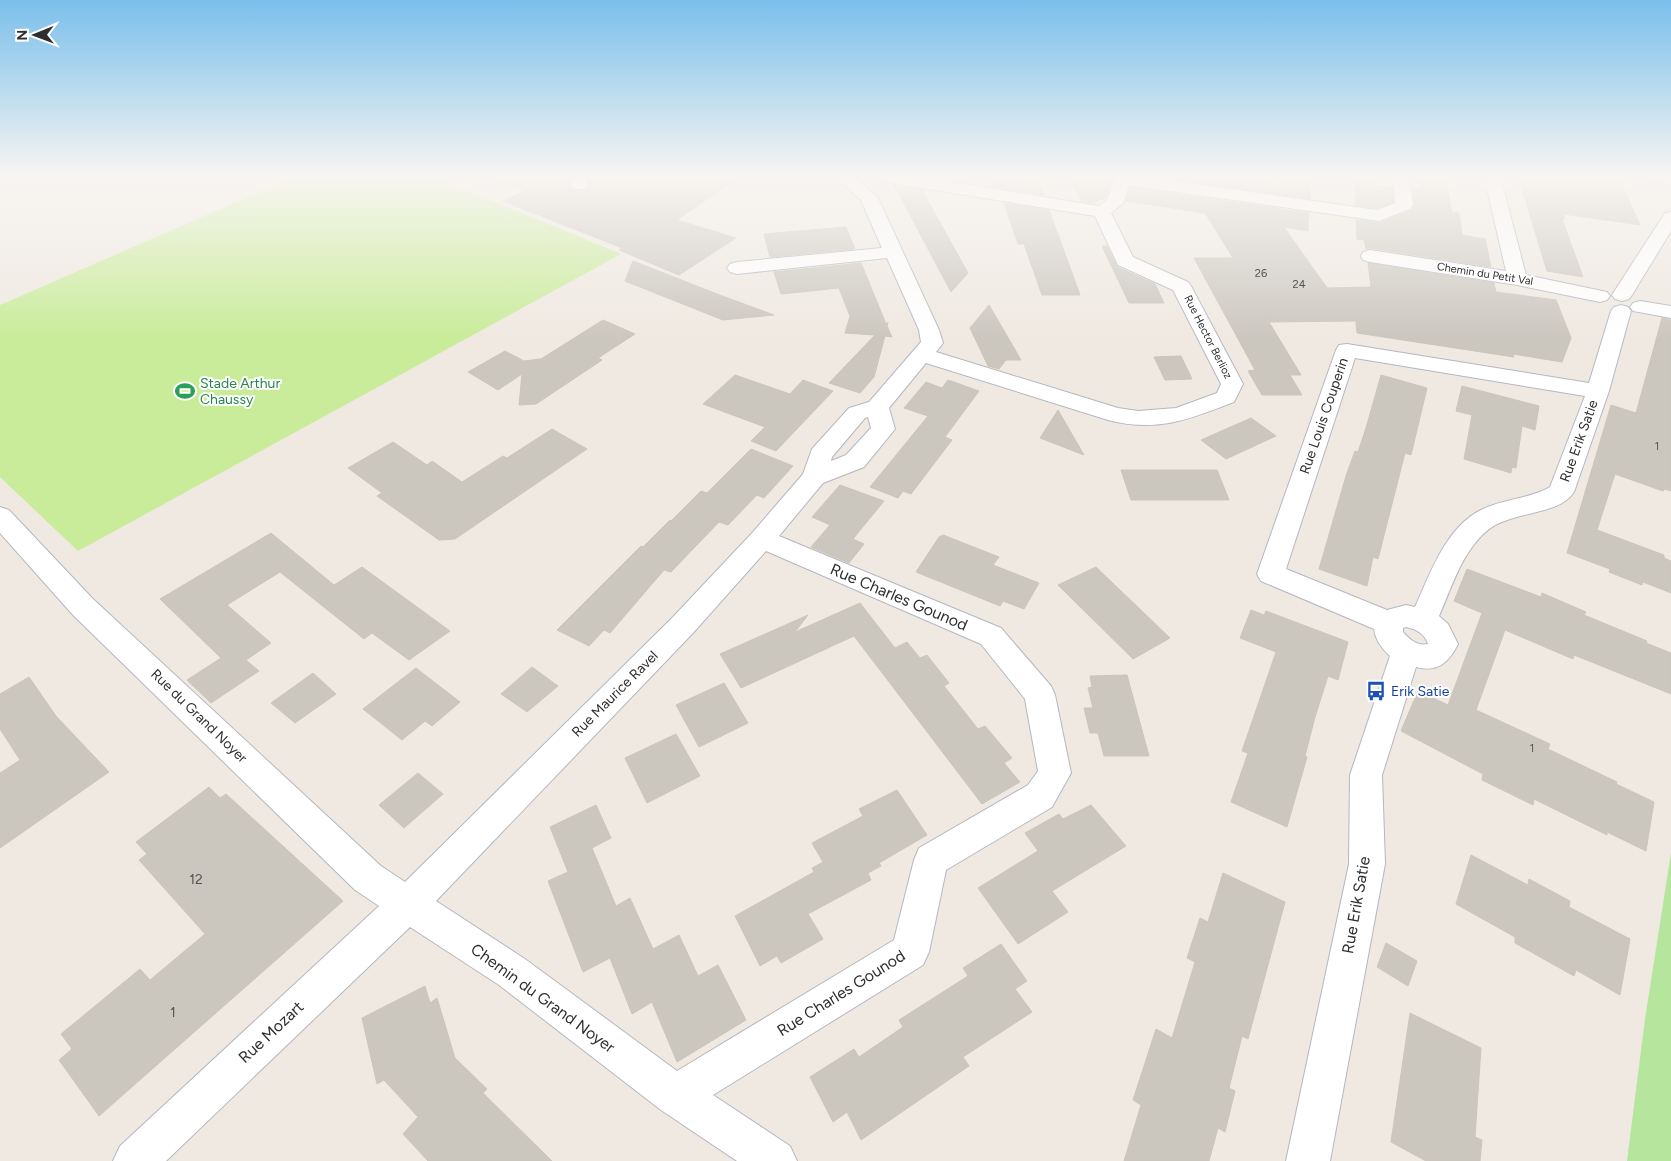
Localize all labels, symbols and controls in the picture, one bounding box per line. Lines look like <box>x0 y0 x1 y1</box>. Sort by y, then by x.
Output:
north arrow <box>10 10 60 60</box>
text: N <box>14 30 31 41</box>
street label: Chemin du Petit Val <box>1436 260 1534 288</box>
house number: 26 <box>1255 267 1267 280</box>
house number: 24 <box>1293 278 1306 291</box>
street label: Rue Hector Berlioz <box>1181 293 1235 381</box>
street label: Rue Louis Couperin <box>1296 355 1352 476</box>
place label: Stade Arthur Chaussy <box>200 375 280 408</box>
sports icon: Stade Arthur Chaussy <box>174 380 196 402</box>
street label: Rue Erik Satie <box>1556 397 1602 484</box>
house number: 1 <box>1655 440 1659 453</box>
street label: Rue Charles Gounod <box>828 559 970 635</box>
street label: Rue Maurice Ravel <box>568 647 662 741</box>
street label: Rue du Grand Noyer <box>147 666 251 767</box>
bus stop icon: Erik Satie <box>1365 680 1387 702</box>
place label: Erik Satie <box>1391 683 1450 700</box>
house number: 1 <box>1530 742 1534 755</box>
street label: Rue Erik Satie <box>1338 855 1374 955</box>
house number: 12 <box>189 871 203 888</box>
street label: Chemin du Grand Noyer <box>467 939 619 1057</box>
street label: Rue Charles Gounod <box>774 946 908 1040</box>
street label: Rue Mozart <box>235 997 307 1067</box>
house number: 1 <box>170 1004 176 1021</box>

